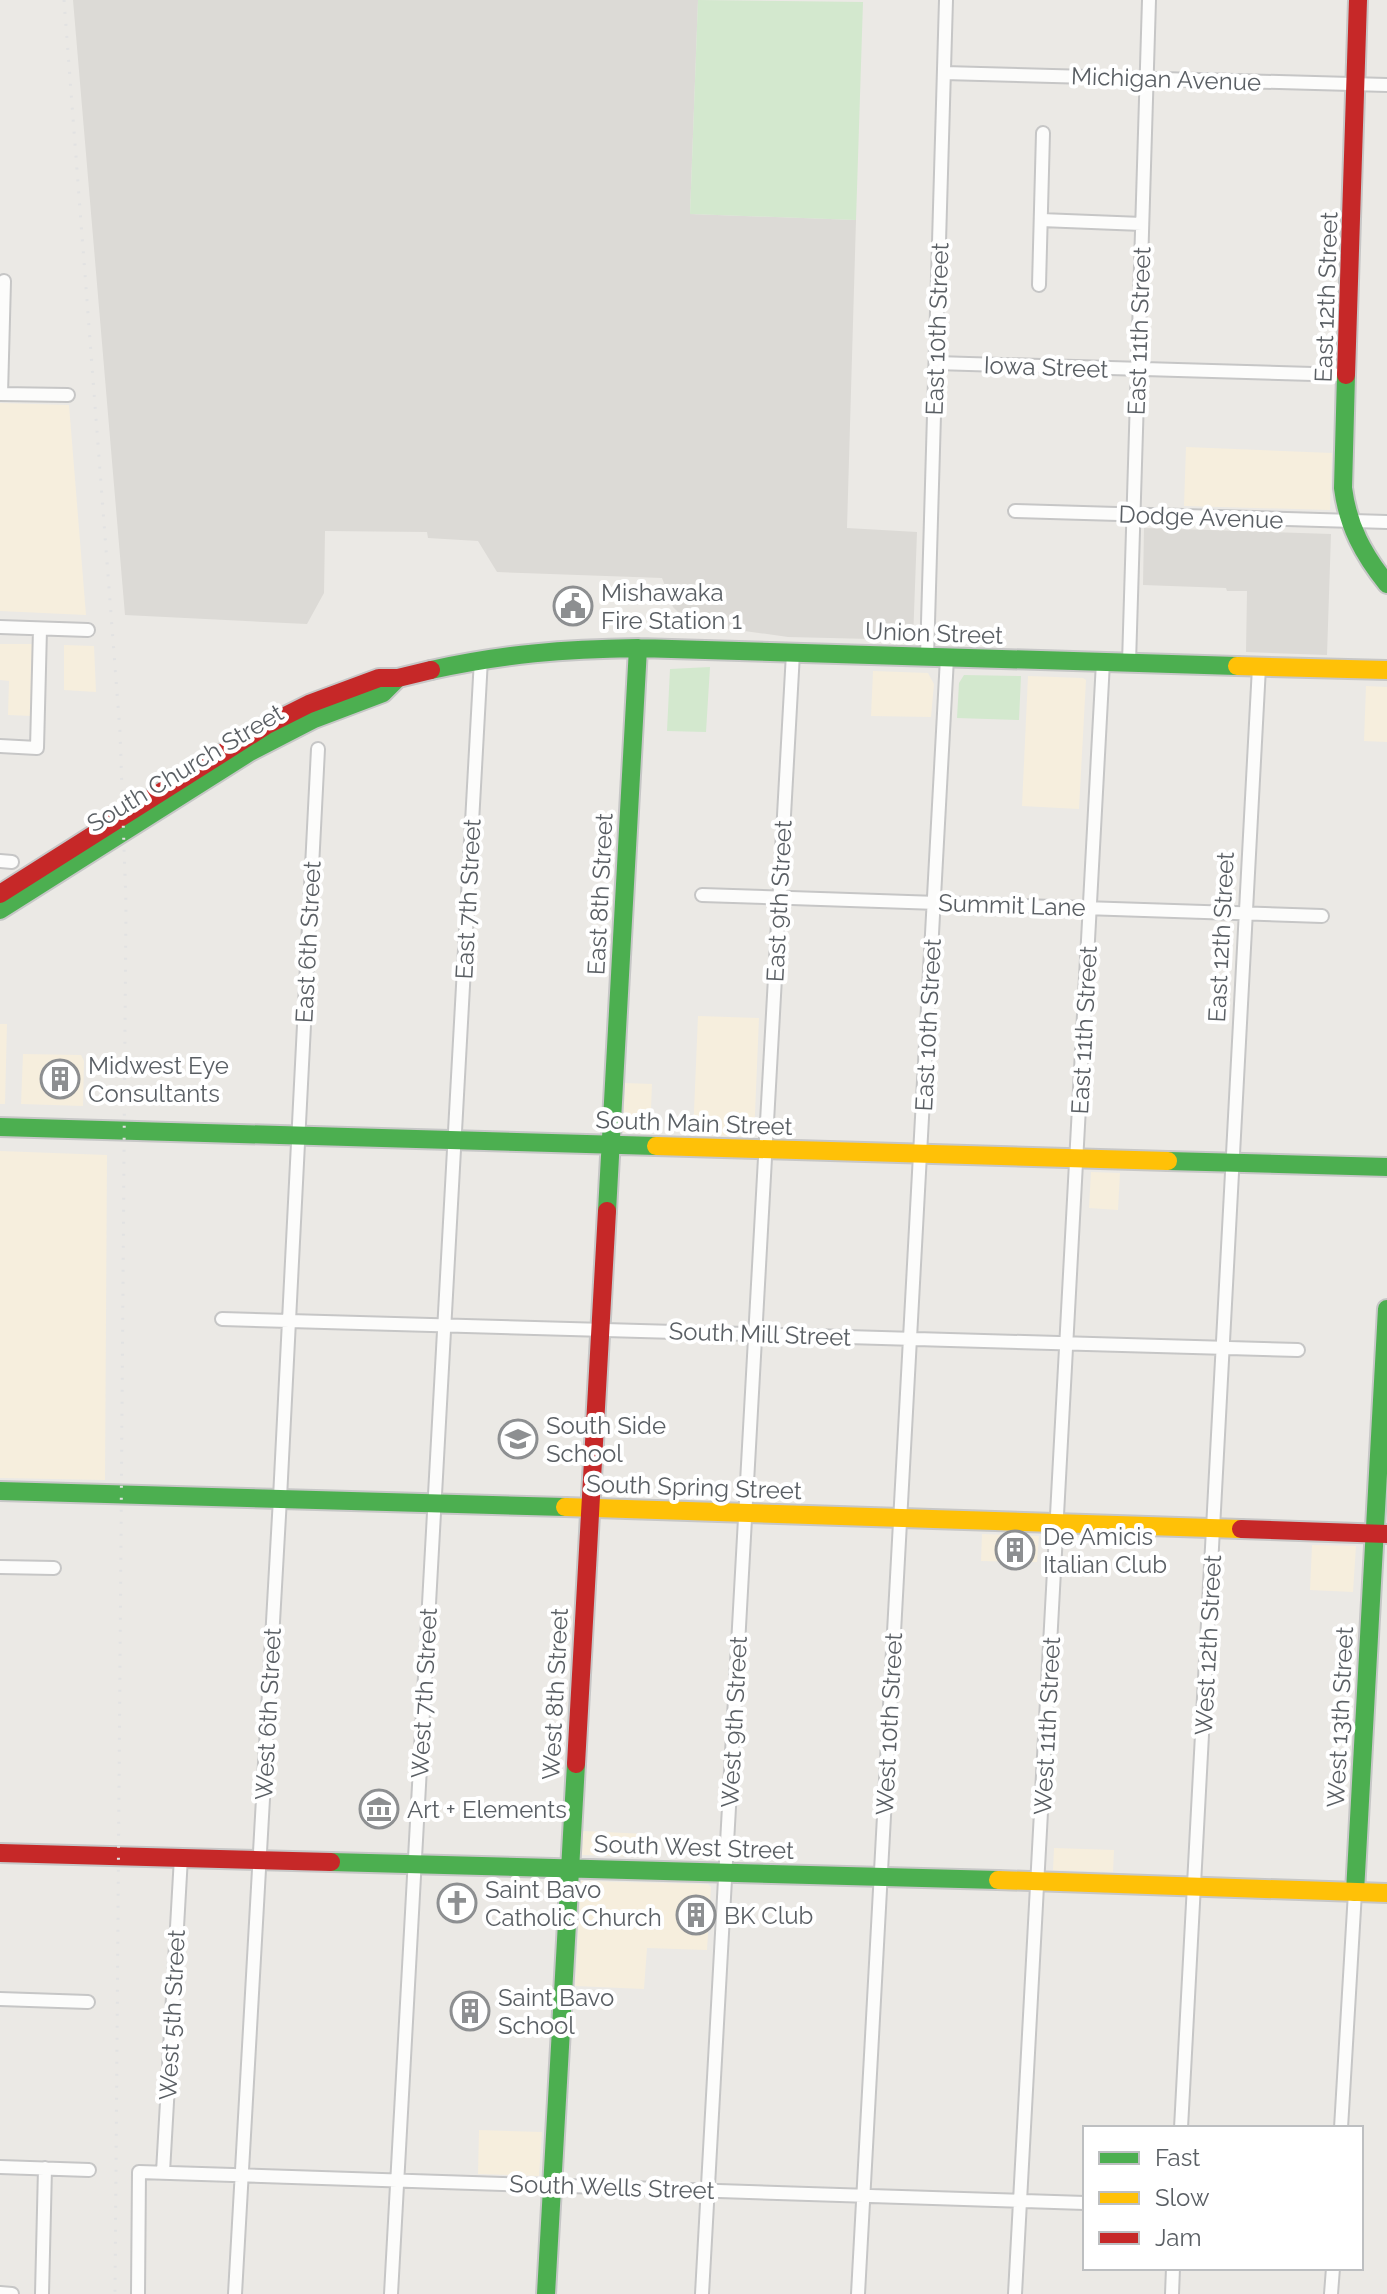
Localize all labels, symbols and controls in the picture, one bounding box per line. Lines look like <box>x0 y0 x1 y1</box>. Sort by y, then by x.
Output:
street label: Michigan Avenue <box>1070 61 1262 97</box>
street label: East 12th Street <box>1309 211 1343 383</box>
street label: East 10th Street <box>919 242 955 416</box>
street label: East 11th Street <box>1122 246 1156 416</box>
street label: Iowa Street <box>983 350 1109 384</box>
street label: Dodge Avenue <box>1118 500 1284 534</box>
place label: Mishawaka Fire Station 1 <box>601 578 742 635</box>
public building icon: Mishawaka Fire Station 1 <box>552 585 594 627</box>
street label: Union Street <box>864 616 1004 650</box>
street label: South Church Street <box>82 698 288 838</box>
street label: East 8th Street <box>581 812 619 976</box>
street label: East 7th Street <box>449 818 487 980</box>
street label: East 9th Street <box>760 819 798 983</box>
street label: East 12th Street <box>1202 851 1240 1023</box>
street label: East 6th Street <box>289 860 327 1024</box>
street label: Summit Lane <box>938 888 1086 922</box>
street label: East 10th Street <box>909 938 947 1112</box>
street label: East 11th Street <box>1065 945 1103 1115</box>
place label: Midwest Eye Consultants <box>88 1051 229 1108</box>
building icon: Midwest Eye Consultants <box>39 1058 81 1100</box>
street label: South Main Street <box>595 1105 793 1141</box>
street label: South Mill Street <box>668 1316 852 1352</box>
place label: South Side School <box>546 1411 666 1468</box>
school or university icon: South Side School <box>497 1418 539 1460</box>
street label: South Spring Street <box>586 1469 802 1505</box>
place label: De Amicis Italian Club <box>1043 1522 1167 1579</box>
building icon: De Amicis Italian Club <box>994 1529 1036 1571</box>
street label: West 12th Street <box>1189 1554 1227 1736</box>
street label: West 7th Street <box>405 1607 443 1779</box>
street label: West 8th Street <box>536 1607 574 1781</box>
street label: West 13th Street <box>1321 1626 1359 1808</box>
street label: West 6th Street <box>249 1627 287 1801</box>
street label: West 10th Street <box>870 1632 908 1816</box>
street label: West 9th Street <box>715 1635 753 1809</box>
street label: West 11th Street <box>1028 1636 1066 1816</box>
museum icon: Art + Elements <box>358 1788 400 1830</box>
place label: Art + Elements <box>407 1795 567 1824</box>
street label: South West Street <box>593 1829 795 1865</box>
place label: Saint Bavo Catholic Church <box>485 1875 662 1932</box>
church icon: Saint Bavo Catholic Church <box>436 1882 478 1924</box>
building icon: BK Club <box>675 1894 717 1936</box>
place label: BK Club <box>724 1901 813 1930</box>
street label: West 5th Street <box>153 1929 191 2101</box>
place label: Saint Bavo School <box>498 1983 614 2040</box>
building icon: Saint Bavo School <box>449 1990 491 2032</box>
legend <box>1083 2126 1363 2270</box>
text: Fast <box>1155 2143 1200 2172</box>
street label: South Wells Street <box>509 2169 715 2205</box>
text: Slow <box>1155 2183 1210 2212</box>
text: Jam <box>1155 2223 1201 2252</box>

